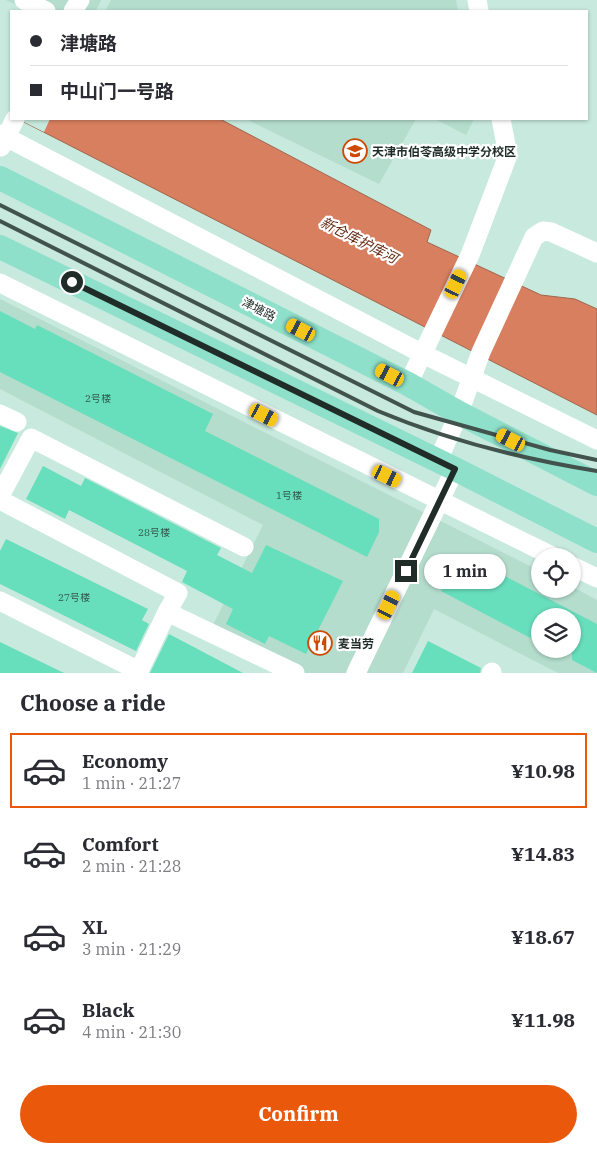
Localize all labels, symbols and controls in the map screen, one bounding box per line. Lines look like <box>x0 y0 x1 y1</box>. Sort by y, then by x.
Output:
text: 津塘路 <box>60 31 117 55</box>
text: 中山门一号路 <box>60 79 174 103</box>
school or university icon: 天津市伯苓高级中学分校区 <box>342 138 368 164</box>
place label: 天津市伯苓高级中学分校区 <box>372 144 516 159</box>
water label: 新仓库护库河 <box>317 213 403 268</box>
car <box>442 267 469 301</box>
route start <box>61 271 83 293</box>
street label: 津塘路 <box>240 294 278 324</box>
car <box>284 317 317 343</box>
car <box>373 362 406 388</box>
house number: 2号楼 <box>85 392 111 405</box>
car <box>247 402 280 428</box>
car <box>494 427 527 453</box>
car <box>370 463 403 489</box>
house number: 1号楼 <box>276 489 302 502</box>
house number: 28号楼 <box>138 526 170 539</box>
map controls <box>531 548 581 658</box>
button: locate <box>531 548 581 598</box>
callout: 1 min <box>424 554 506 588</box>
route end <box>395 560 417 582</box>
text: 1 min <box>443 561 487 581</box>
car <box>375 588 402 622</box>
house number: 27号楼 <box>58 591 90 604</box>
button: layers <box>531 608 581 658</box>
restaurant icon: 麦当劳 <box>307 630 333 656</box>
place label: 麦当劳 <box>338 636 374 651</box>
text: Choose a ride <box>20 688 166 717</box>
icon: car <box>22 748 67 793</box>
text: Economy <box>82 749 168 773</box>
text: ¥10.98 <box>511 759 575 783</box>
text: 1 min · 21:27 <box>82 773 181 793</box>
icon: car <box>22 831 67 876</box>
text: Comfort <box>82 832 159 856</box>
text: ¥14.83 <box>511 842 575 866</box>
text: 2 min · 21:28 <box>82 856 181 876</box>
icon: car <box>22 914 67 959</box>
text: XL <box>82 915 108 939</box>
text: ¥18.67 <box>511 925 575 949</box>
text: 3 min · 21:29 <box>82 939 181 959</box>
icon: car <box>22 997 67 1042</box>
text: Black <box>82 998 134 1022</box>
text: ¥11.98 <box>511 1008 575 1032</box>
text: 4 min · 21:30 <box>82 1022 181 1042</box>
button: Confirm <box>20 1085 577 1143</box>

